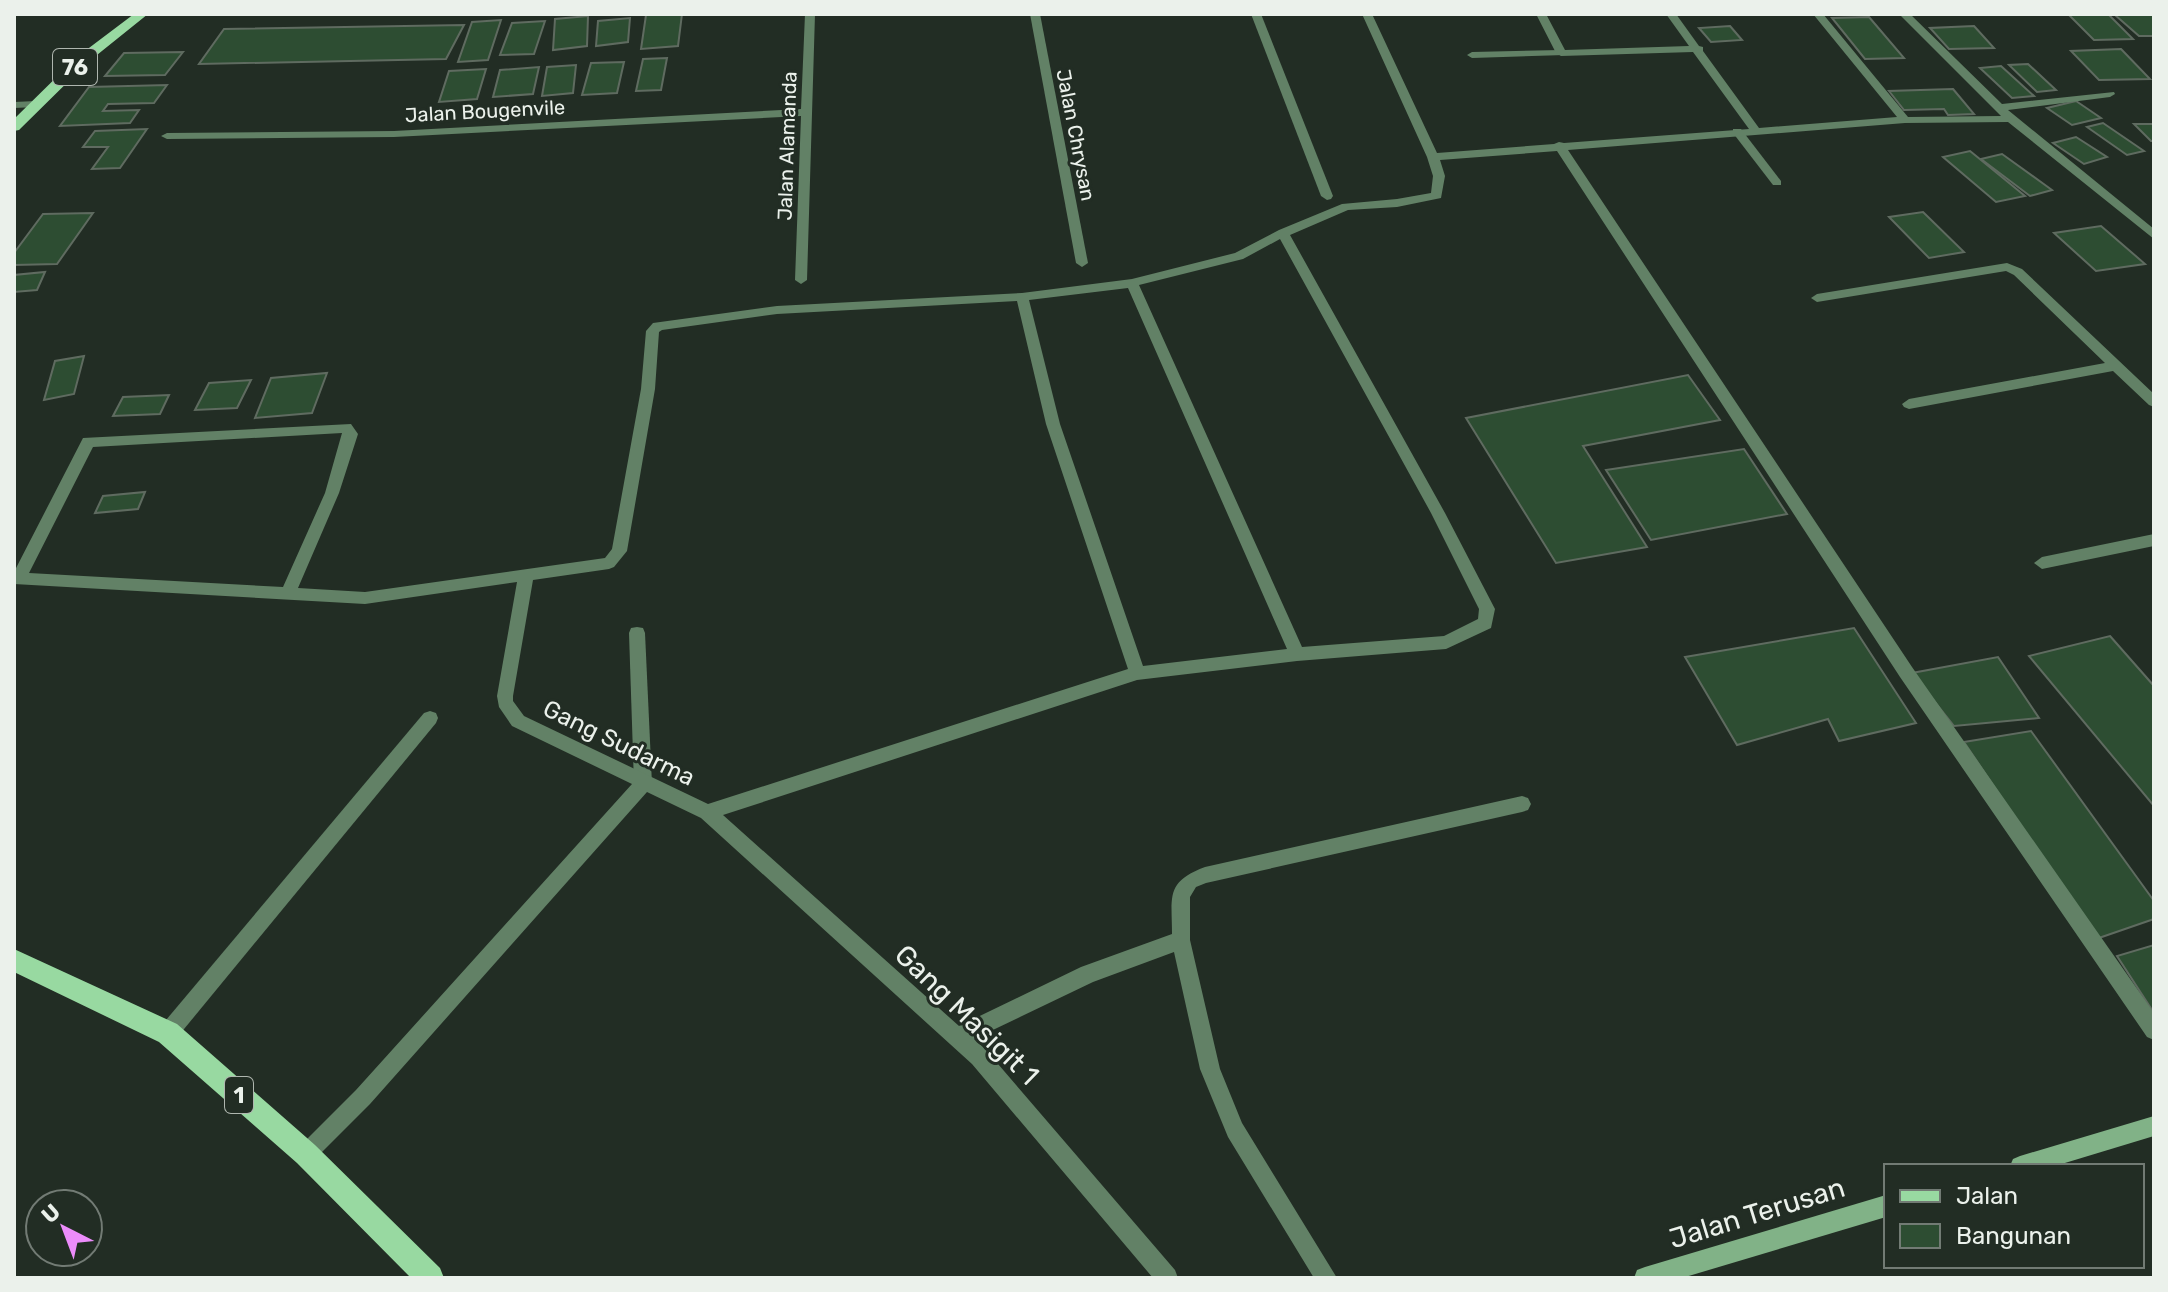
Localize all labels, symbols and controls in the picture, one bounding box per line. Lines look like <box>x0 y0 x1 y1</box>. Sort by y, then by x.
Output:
road number: 76 <box>53 49 97 85</box>
street label: Jalan Chrysan <box>1051 67 1101 203</box>
street label: Jalan Alamanda <box>772 71 802 221</box>
street label: Jalan Bougenvile <box>404 95 566 127</box>
street label: Gang Sudarma <box>539 694 699 792</box>
street label: Gang Masigit 1 <box>888 938 1046 1092</box>
road number: 1 <box>225 1077 253 1113</box>
legend <box>1884 1164 2144 1268</box>
street label: Jalan Terusan <box>1665 1171 1849 1255</box>
text: Jalan <box>1956 1182 2018 1210</box>
north arrow <box>24 1188 104 1268</box>
text: U <box>36 1198 66 1229</box>
text: Bangunan <box>1956 1222 2071 1250</box>

